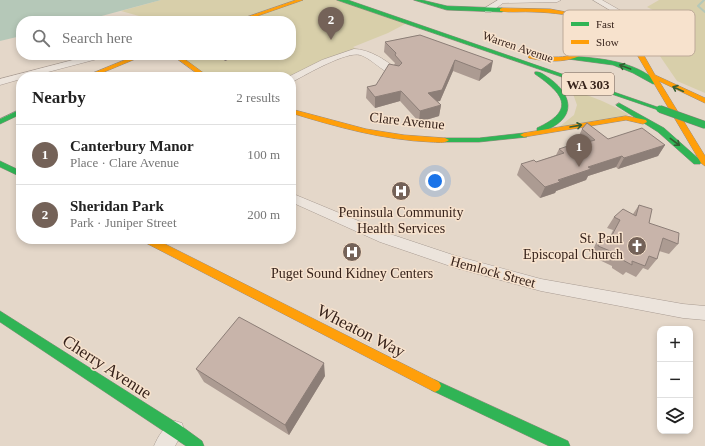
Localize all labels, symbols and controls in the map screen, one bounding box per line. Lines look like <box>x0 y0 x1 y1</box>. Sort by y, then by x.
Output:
pin: 2 <box>318 7 344 40</box>
legend <box>563 10 695 56</box>
search box <box>16 16 296 60</box>
text: Fast <box>596 18 614 30</box>
icon: search <box>30 27 52 49</box>
street label: Warren Avenue <box>481 28 555 66</box>
text: Search here <box>62 30 132 46</box>
text: Slow <box>596 36 619 48</box>
one-way arrow <box>619 62 631 70</box>
road number: WA 303 <box>562 73 614 95</box>
one-way arrow <box>672 85 684 92</box>
text: Nearby <box>32 88 86 107</box>
text: 2 results <box>236 90 280 105</box>
street label: Clare Avenue <box>369 110 445 132</box>
one-way arrow <box>569 122 582 130</box>
pin: 1 <box>566 134 592 167</box>
one-way arrow <box>669 137 680 146</box>
text: Canterbury Manor <box>70 138 194 154</box>
text: 1 <box>42 147 48 162</box>
text: 100 m <box>247 147 280 162</box>
text: Place · Clare Avenue <box>70 155 179 170</box>
your location <box>425 171 445 191</box>
hospital icon: Peninsula Community Health Services <box>390 180 412 202</box>
text: Sheridan Park <box>70 198 164 214</box>
place label: Peninsula Community Health Services <box>339 205 463 236</box>
text: 2 <box>42 207 48 222</box>
text: 200 m <box>247 207 280 222</box>
text: Park · Juniper Street <box>70 215 177 230</box>
place label: St. Paul Episcopal Church <box>523 231 623 262</box>
church icon: St. Paul Episcopal Church <box>626 235 648 257</box>
hospital icon: Puget Sound Kidney Centers <box>341 241 363 263</box>
street label: Hemlock Street <box>449 253 537 291</box>
place label: Puget Sound Kidney Centers <box>271 266 433 281</box>
street label: Wheaton Way <box>314 301 409 361</box>
map controls <box>657 326 693 434</box>
button: + <box>657 326 693 362</box>
street label: Cherry Avenue <box>59 331 155 403</box>
button: − <box>657 362 693 398</box>
button: layers <box>657 398 693 434</box>

